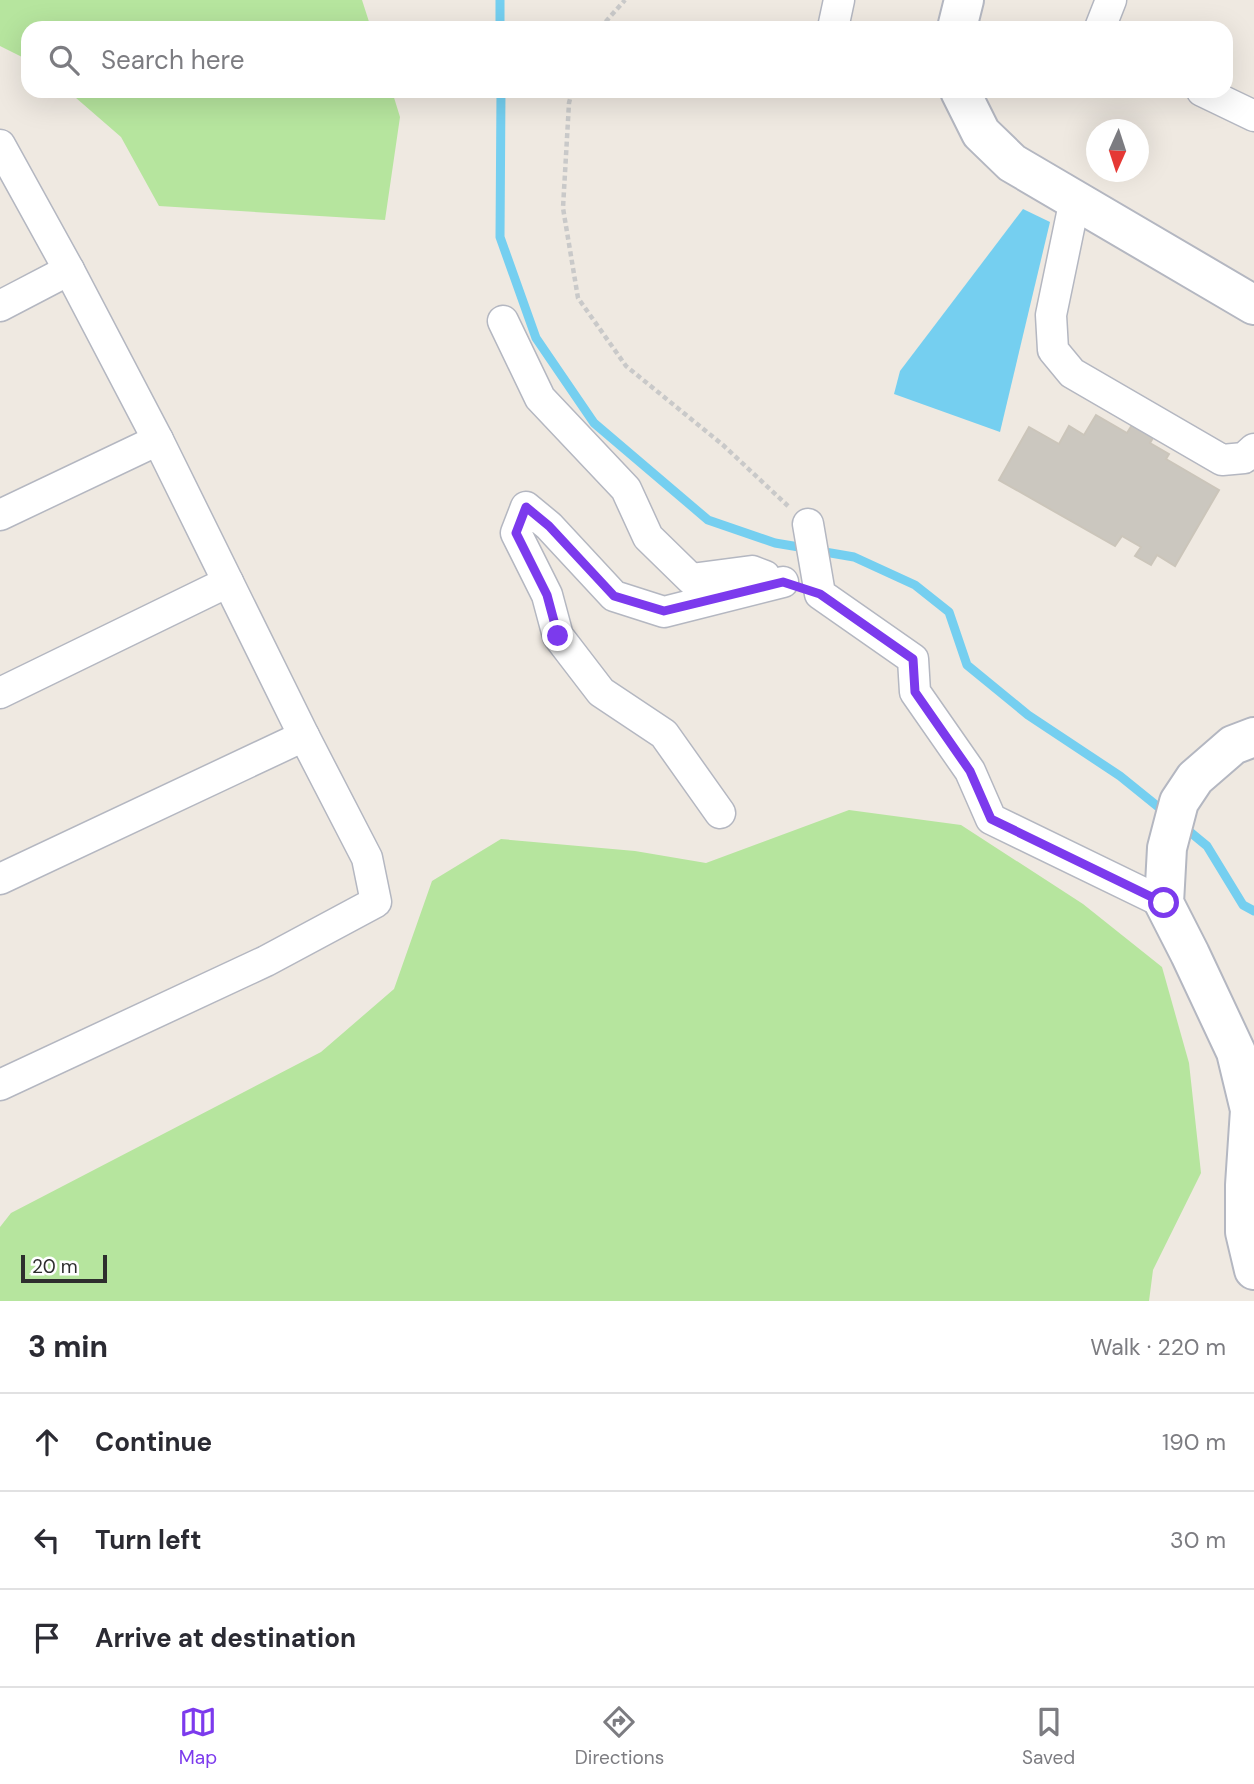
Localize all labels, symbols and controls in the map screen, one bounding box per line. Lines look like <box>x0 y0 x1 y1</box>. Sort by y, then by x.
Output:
search box <box>21 21 1233 98</box>
icon: search <box>45 41 83 79</box>
text: Search here <box>101 43 244 77</box>
north arrow <box>1086 119 1149 182</box>
route end <box>542 620 573 651</box>
route start <box>1148 887 1179 918</box>
scale bar <box>21 1252 107 1284</box>
text: 20 m <box>32 1254 78 1279</box>
text: 3 min <box>28 1327 108 1366</box>
text: Walk · 220 m <box>1090 1332 1226 1362</box>
icon: ahead <box>28 1423 66 1461</box>
text: Continue <box>95 1425 212 1459</box>
text: 190 m <box>1162 1427 1226 1457</box>
icon: left <box>28 1521 66 1559</box>
text: Turn left <box>95 1523 202 1557</box>
text: 30 m <box>1170 1525 1226 1555</box>
icon: arrive <box>28 1619 66 1657</box>
text: Arrive at destination <box>95 1621 356 1655</box>
tab: Map <box>179 1703 217 1770</box>
tab: Directions <box>575 1703 664 1770</box>
tab: Saved <box>1022 1703 1075 1770</box>

